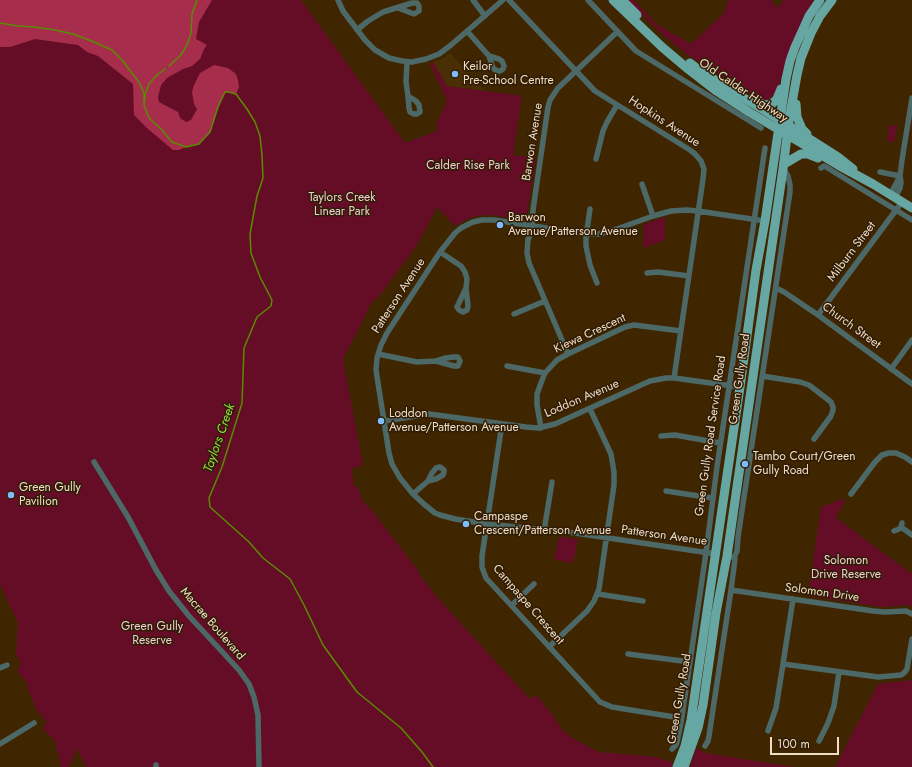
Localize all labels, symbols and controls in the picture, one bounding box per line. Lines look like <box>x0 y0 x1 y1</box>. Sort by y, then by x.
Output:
street label: Old Calder Highway <box>696 56 790 126</box>
place label: Keilor Pre-School Centre <box>463 60 554 88</box>
marker: Keilor Pre-School Centre <box>450 69 460 79</box>
street label: Hopkins Avenue <box>625 93 703 151</box>
street label: Barwon Avenue <box>520 102 546 182</box>
park label: Calder Rise Park <box>426 159 510 173</box>
park label: Taylors Creek Linear Park <box>308 191 376 219</box>
place label: Barwon Avenue/Patterson Avenue <box>508 211 638 239</box>
street label: Milburn Street <box>825 219 879 285</box>
marker: Barwon Avenue/Patterson Avenue <box>495 220 505 230</box>
street label: Patterson Avenue <box>369 256 429 336</box>
street label: Church Street <box>819 300 883 352</box>
street label: Kiewa Crescent <box>552 311 628 357</box>
street label: Green Gully Road <box>727 333 753 425</box>
street label: Green Gully Road Service Road <box>693 355 729 517</box>
street label: Loddon Avenue <box>543 377 621 421</box>
water label: Taylors Creek <box>201 402 239 474</box>
place label: Loddon Avenue/Patterson Avenue <box>389 407 519 435</box>
marker: Loddon Avenue/Patterson Avenue <box>376 416 386 426</box>
place label: Tambo Court/Green Gully Road <box>753 450 855 478</box>
marker: Tambo Court/Green Gully Road <box>740 459 750 469</box>
place label: Green Gully Pavilion <box>19 481 81 509</box>
marker: Green Gully Pavilion <box>6 490 16 500</box>
place label: Campaspe Crescent/Patterson Avenue <box>474 510 611 538</box>
marker: Campaspe Crescent/Patterson Avenue <box>461 519 471 529</box>
street label: Patterson Avenue <box>620 523 708 549</box>
park label: Solomon Drive Reserve <box>811 554 881 582</box>
street label: Campaspe Crescent <box>489 562 567 648</box>
street label: Solomon Drive <box>784 581 860 605</box>
street label: Macrae Boulevard <box>177 585 247 663</box>
park label: Green Gully Reserve <box>121 620 183 648</box>
street label: Green Gully Road <box>665 653 695 745</box>
scale bar <box>772 729 841 755</box>
text: 100 m <box>777 735 810 753</box>

